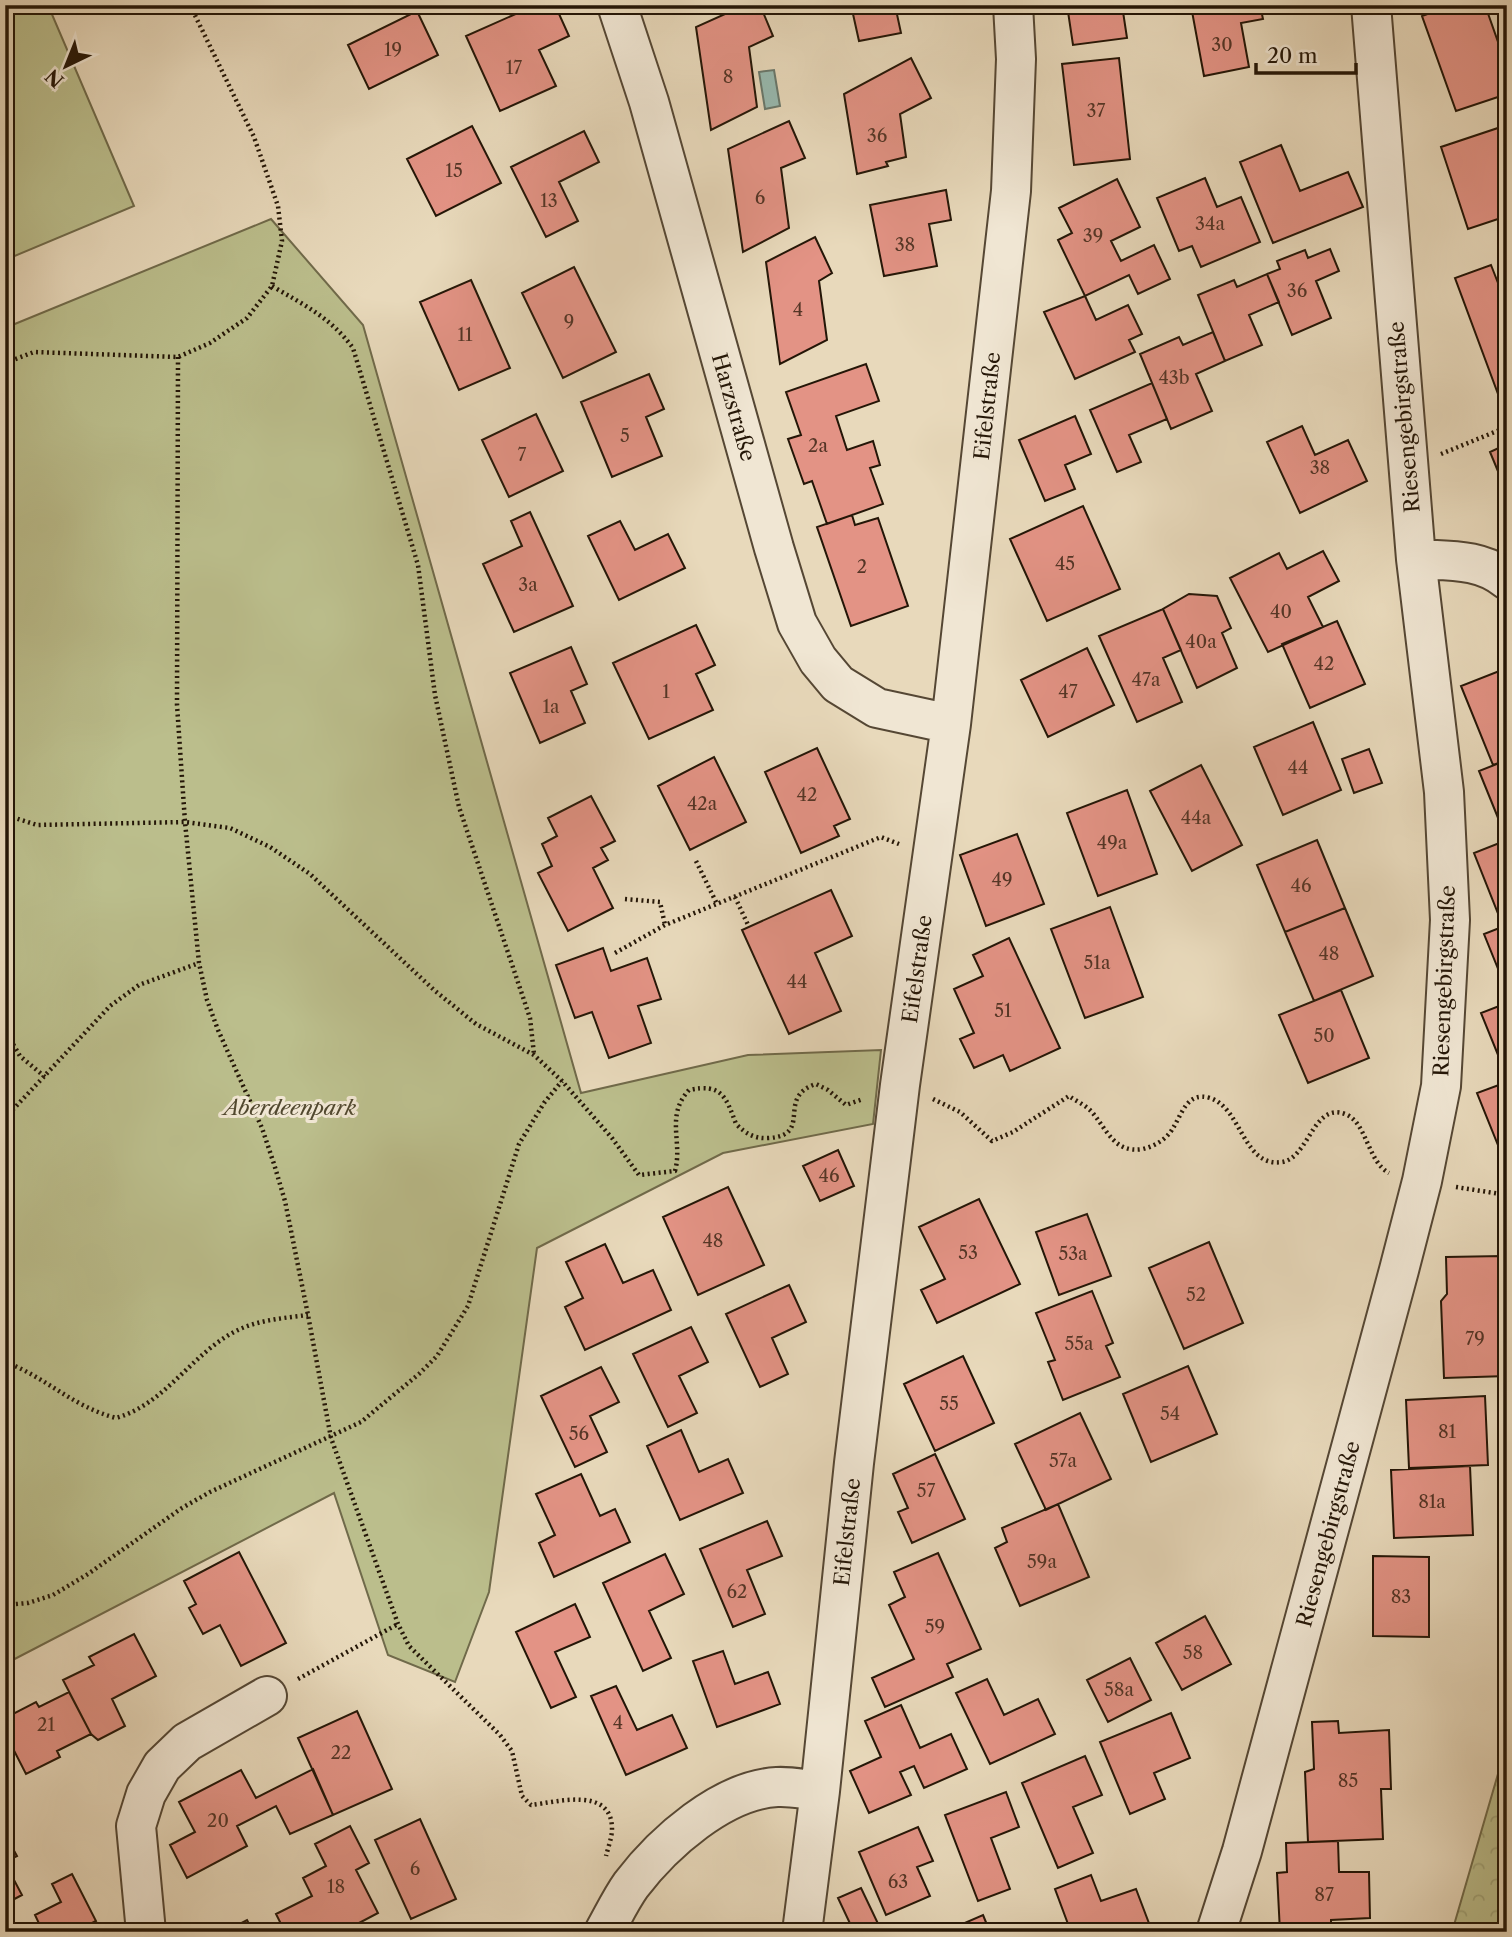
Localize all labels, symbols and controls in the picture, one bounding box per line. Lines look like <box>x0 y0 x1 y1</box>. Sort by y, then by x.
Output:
north arrow <box>32 32 102 102</box>
scale bar <box>1256 32 1356 76</box>
house number: 30 <box>1211 34 1233 56</box>
house number: 19 <box>384 39 402 61</box>
text: 20 m <box>1267 43 1318 68</box>
house number: 17 <box>506 57 522 79</box>
text: N <box>41 64 69 92</box>
house number: 8 <box>723 66 733 88</box>
house number: 37 <box>1087 100 1106 122</box>
house number: 36 <box>867 125 887 147</box>
house number: 15 <box>445 160 463 182</box>
house number: 6 <box>755 187 765 209</box>
house number: 13 <box>540 190 558 212</box>
house number: 34a <box>1195 213 1225 235</box>
house number: 39 <box>1083 225 1103 247</box>
house number: 38 <box>895 234 915 256</box>
house number: 36 <box>1287 280 1307 302</box>
house number: 4 <box>793 299 803 321</box>
house number: 9 <box>564 311 574 333</box>
street label: Riesengebirgstraße <box>1383 320 1425 514</box>
house number: 11 <box>457 324 473 346</box>
street label: Harzstraße <box>707 350 761 464</box>
street label: Eifelstraße <box>969 351 1005 461</box>
house number: 43b <box>1158 367 1190 389</box>
house number: 5 <box>620 425 630 447</box>
house number: 2a <box>808 435 828 457</box>
house number: 7 <box>518 444 527 466</box>
house number: 38 <box>1310 457 1330 479</box>
house number: 45 <box>1055 553 1075 575</box>
house number: 2 <box>857 556 867 578</box>
house number: 3a <box>518 574 538 596</box>
house number: 40 <box>1270 601 1292 623</box>
house number: 40a <box>1185 631 1217 653</box>
house number: 42 <box>1314 653 1334 675</box>
house number: 47a <box>1132 669 1161 691</box>
house number: 1 <box>662 681 670 703</box>
house number: 47 <box>1058 681 1078 703</box>
house number: 1a <box>542 696 560 718</box>
house number: 44 <box>1288 757 1308 779</box>
house number: 42 <box>797 784 817 806</box>
house number: 42a <box>687 793 718 815</box>
house number: 44a <box>1181 807 1212 829</box>
house number: 49a <box>1097 832 1128 854</box>
house number: 49 <box>992 869 1012 891</box>
house number: 46 <box>1291 875 1311 897</box>
street label: Riesengebirgstraße <box>1428 885 1460 1077</box>
street label: Eifelstraße <box>897 913 937 1025</box>
house number: 48 <box>1318 943 1340 965</box>
house number: 51a <box>1084 952 1111 974</box>
house number: 44 <box>787 971 807 993</box>
house number: 51 <box>994 1000 1012 1022</box>
house number: 50 <box>1313 1025 1335 1047</box>
park label: Aberdeenpark <box>221 1095 356 1120</box>
house number: 46 <box>819 1165 839 1187</box>
house number: 48 <box>702 1230 724 1252</box>
house number: 53 <box>958 1242 978 1264</box>
house number: 53a <box>1058 1243 1088 1265</box>
house number: 52 <box>1186 1284 1206 1306</box>
house number: 79 <box>1465 1328 1485 1350</box>
house number: 55a <box>1064 1333 1094 1355</box>
house number: 55 <box>939 1393 959 1415</box>
house number: 54 <box>1160 1403 1180 1425</box>
house number: 81 <box>1438 1421 1457 1443</box>
house number: 56 <box>569 1423 589 1445</box>
street label: Riesengebirgstraße <box>1291 1438 1365 1630</box>
house number: 57a <box>1049 1450 1078 1472</box>
street label: Eifelstraße <box>829 1477 865 1587</box>
house number: 57 <box>917 1480 935 1502</box>
house number: 81a <box>1418 1491 1446 1513</box>
house number: 59a <box>1027 1551 1057 1573</box>
house number: 62 <box>727 1581 747 1603</box>
house number: 83 <box>1391 1586 1411 1608</box>
house number: 59 <box>925 1616 945 1638</box>
house number: 58 <box>1183 1642 1203 1664</box>
house number: 58a <box>1104 1679 1134 1701</box>
house number: 4 <box>613 1712 623 1734</box>
house number: 21 <box>37 1714 55 1736</box>
house number: 22 <box>331 1742 351 1764</box>
house number: 85 <box>1338 1770 1358 1792</box>
house number: 20 <box>207 1810 229 1832</box>
house number: 6 <box>410 1858 420 1880</box>
house number: 63 <box>888 1871 908 1893</box>
house number: 18 <box>327 1876 345 1898</box>
house number: 87 <box>1314 1884 1334 1906</box>

